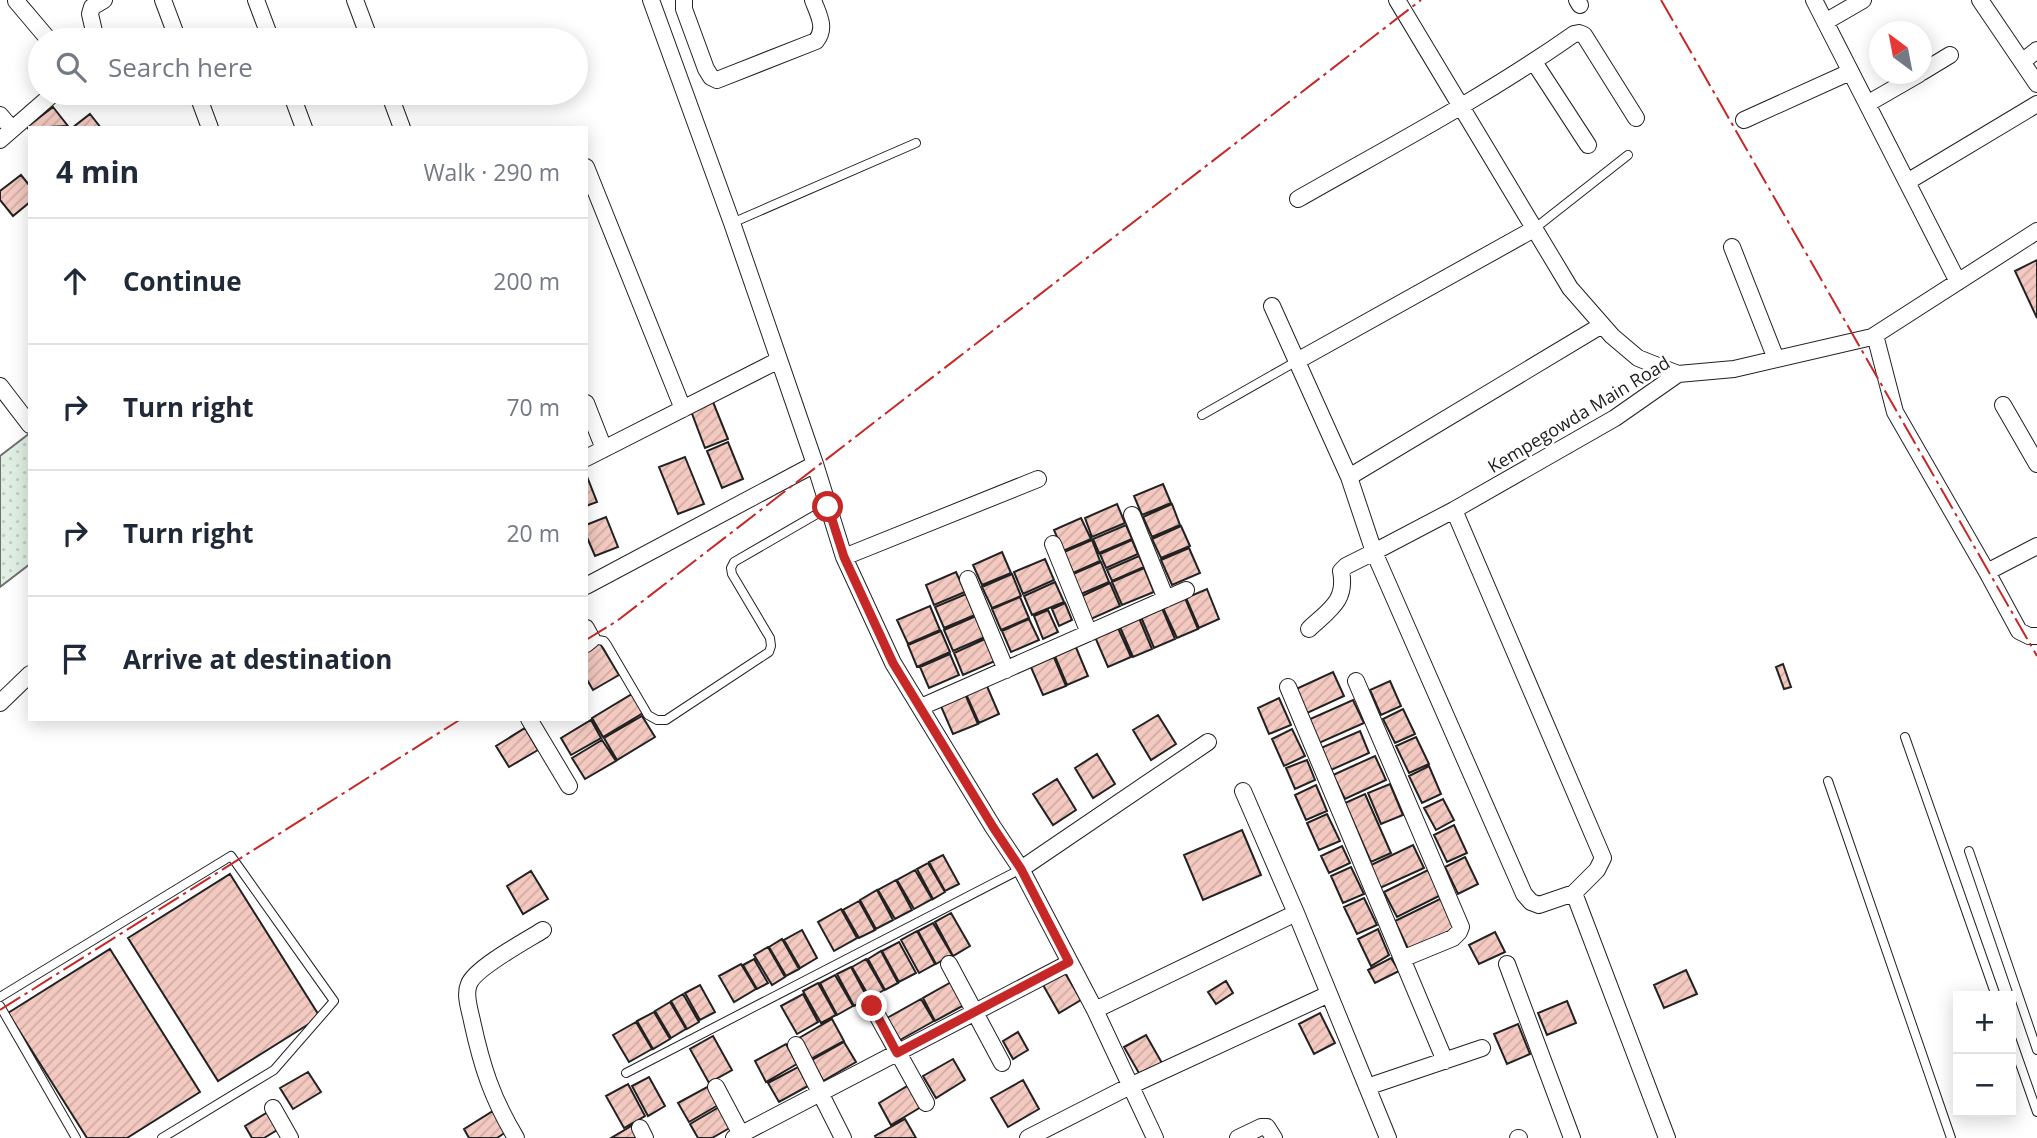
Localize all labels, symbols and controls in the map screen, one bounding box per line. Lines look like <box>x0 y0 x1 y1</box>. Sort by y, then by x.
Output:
north arrow <box>1869 21 1932 84</box>
search box <box>28 28 588 105</box>
icon: search <box>52 48 90 86</box>
text: Search here <box>108 49 253 85</box>
text: 4 min <box>56 151 139 192</box>
text: Walk · 290 m <box>423 156 560 188</box>
icon: ahead <box>56 262 94 300</box>
text: Continue <box>123 263 242 299</box>
text: 200 m <box>493 265 560 297</box>
street label: Kempegowda Main Road <box>1483 350 1674 478</box>
icon: right <box>56 388 94 426</box>
text: Turn right <box>123 389 254 425</box>
text: 70 m <box>506 391 560 423</box>
route start <box>812 491 843 522</box>
icon: right <box>56 514 94 552</box>
text: Turn right <box>123 515 254 551</box>
text: 20 m <box>506 517 560 549</box>
icon: arrive <box>56 640 94 678</box>
text: Arrive at destination <box>123 641 392 677</box>
route end <box>856 990 887 1021</box>
map controls <box>1953 991 2016 1117</box>
button: + <box>1953 991 2016 1054</box>
button: − <box>1953 1054 2016 1117</box>

